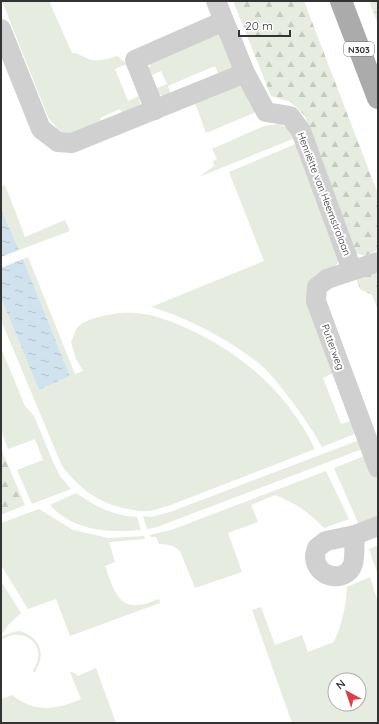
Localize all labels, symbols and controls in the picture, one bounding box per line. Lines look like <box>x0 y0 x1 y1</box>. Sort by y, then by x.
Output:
scale bar <box>239 12 290 38</box>
text: 20 m <box>245 18 273 33</box>
road number: N303 <box>344 42 374 56</box>
street label: Henriëtte van Heemstralaan <box>294 131 354 257</box>
street label: Putterweg <box>319 322 347 372</box>
north arrow <box>327 672 367 712</box>
text: N <box>333 676 348 692</box>

